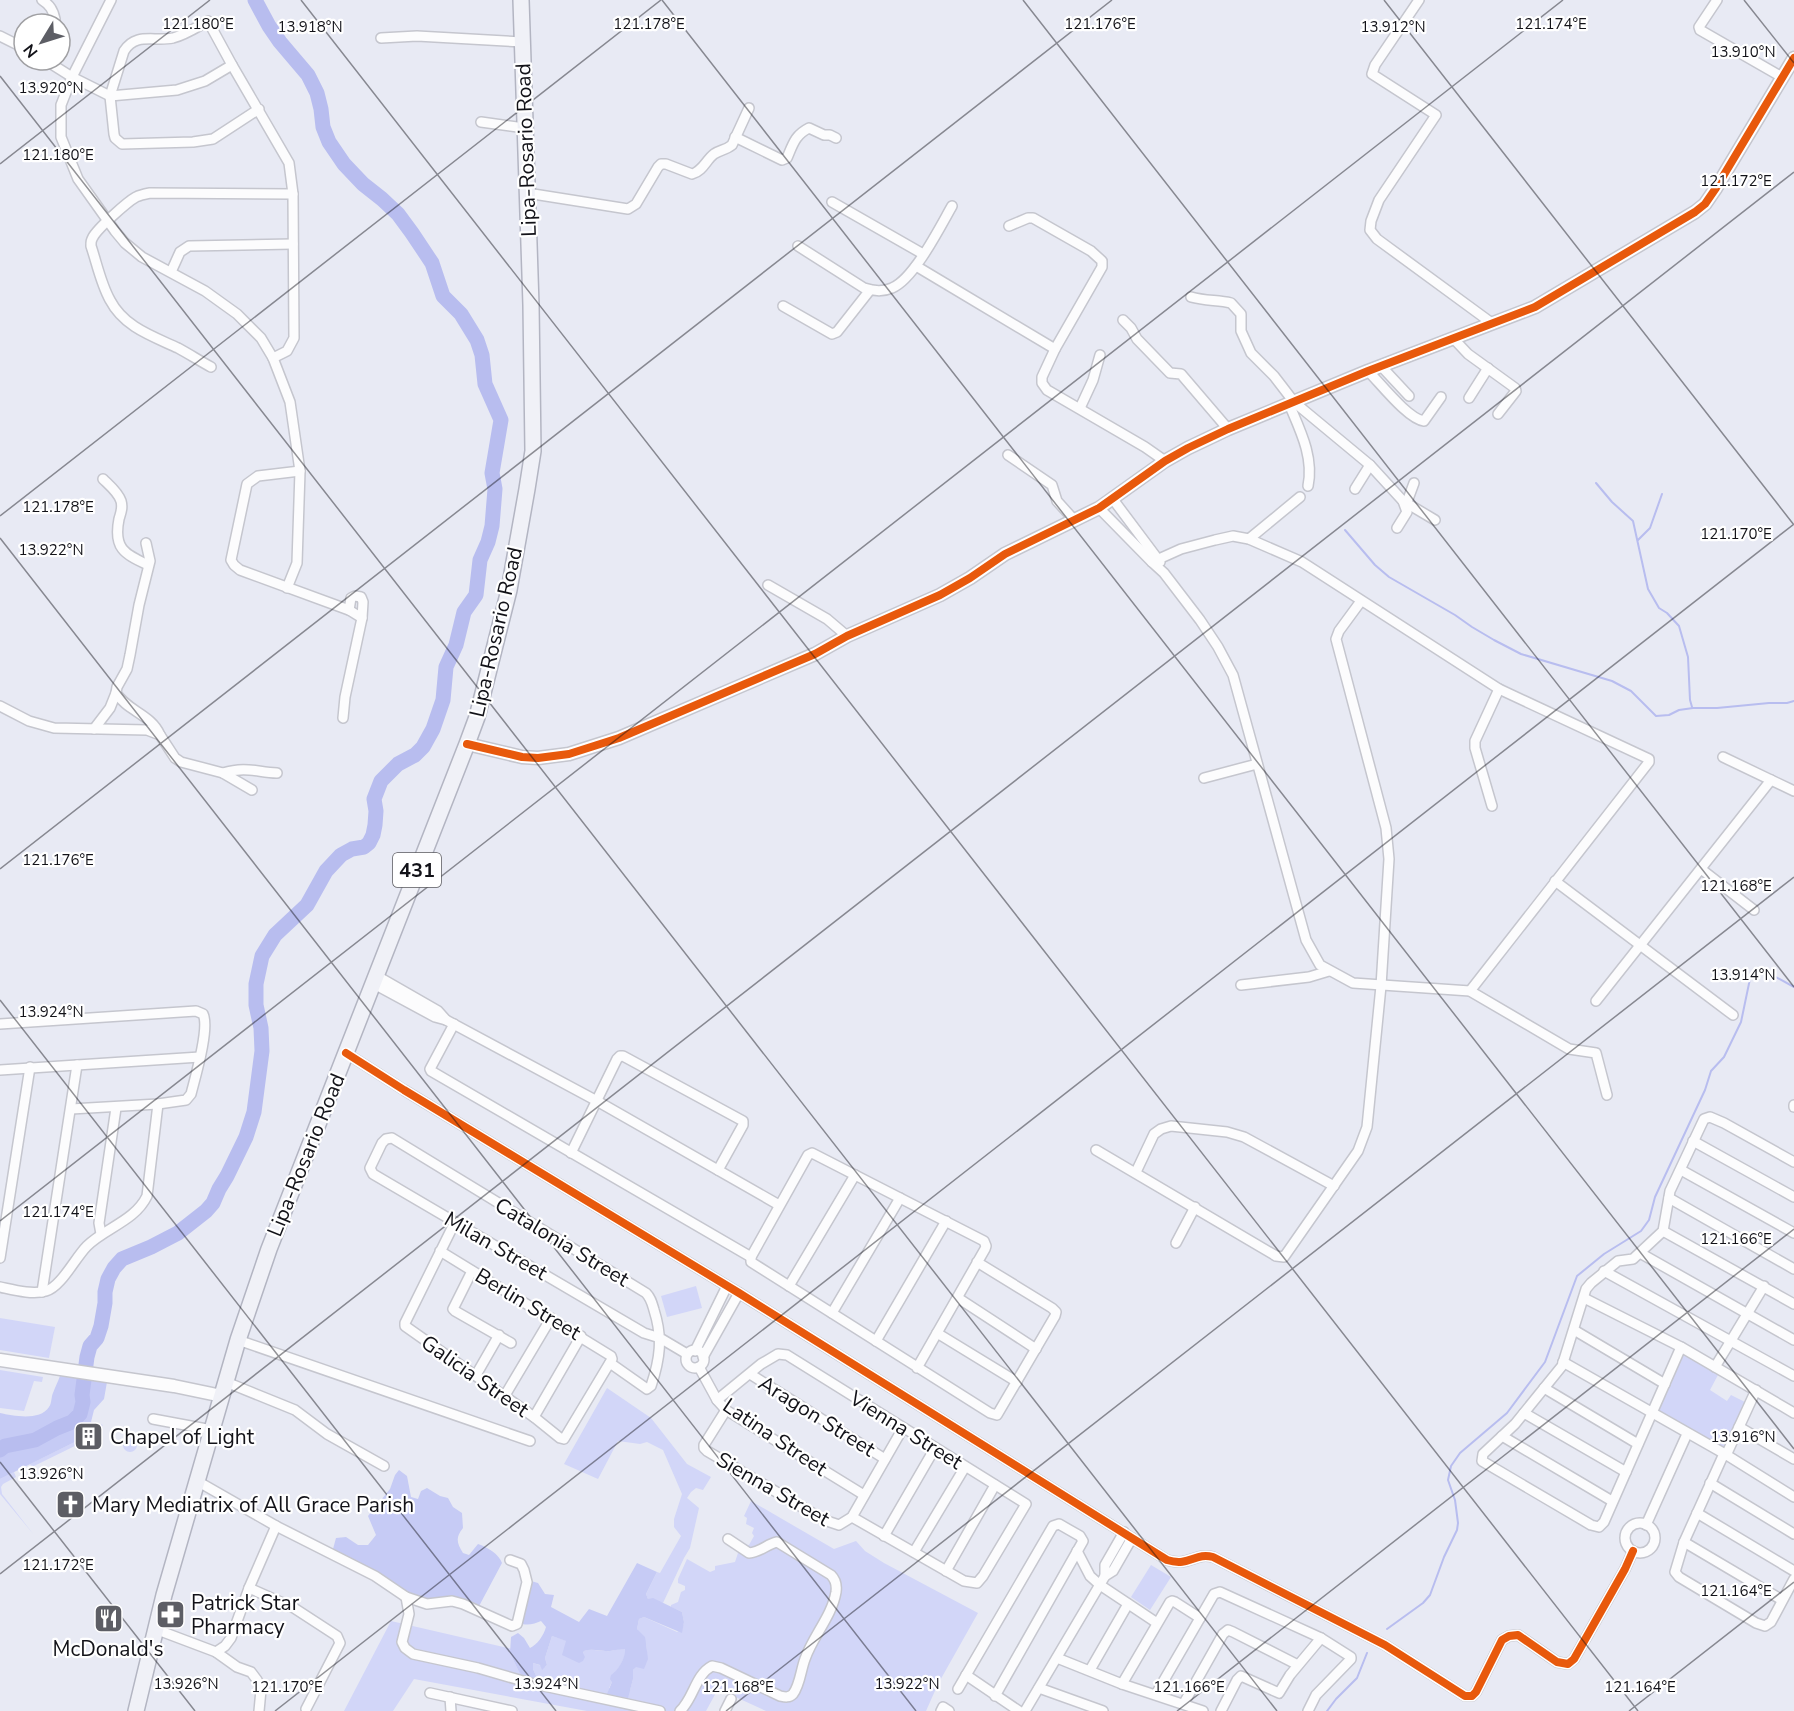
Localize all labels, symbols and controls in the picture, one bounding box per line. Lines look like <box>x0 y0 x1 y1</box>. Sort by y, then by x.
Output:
north arrow <box>12 12 72 72</box>
text: 121.180°E <box>162 14 234 34</box>
text: 121.178°E <box>613 14 685 34</box>
text: 121.176°E <box>1064 14 1136 34</box>
text: 121.174°E <box>1515 14 1587 34</box>
text: 13.918°N <box>277 17 343 37</box>
text: 13.912°N <box>1360 17 1426 37</box>
text: N <box>19 39 43 62</box>
text: 13.910°N <box>1710 42 1776 62</box>
street label: Lipa-Rosario Road <box>509 63 543 237</box>
text: 13.920°N <box>18 78 84 98</box>
text: 121.180°E <box>22 145 94 165</box>
text: 121.172°E <box>1700 171 1772 191</box>
text: 121.178°E <box>22 497 94 517</box>
text: 121.170°E <box>1700 524 1772 544</box>
text: 13.922°N <box>18 540 84 560</box>
street label: Lipa-Rosario Road <box>463 544 529 720</box>
text: 121.176°E <box>22 850 94 870</box>
road number: 431 <box>393 853 441 887</box>
text: 121.168°E <box>1700 876 1772 896</box>
text: 13.914°N <box>1710 965 1776 985</box>
text: 13.924°N <box>18 1002 84 1022</box>
street label: Lipa-Rosario Road <box>261 1069 351 1241</box>
street label: Catalonia Street <box>490 1191 635 1293</box>
text: 121.174°E <box>22 1202 94 1222</box>
street label: Milan Street <box>439 1205 553 1287</box>
text: 121.166°E <box>1700 1229 1772 1249</box>
street label: Berlin Street <box>470 1261 587 1347</box>
street label: Galicia Street <box>415 1328 535 1424</box>
street label: Aragon Street <box>753 1369 881 1463</box>
street label: Vienna Street <box>843 1384 968 1476</box>
street label: Latina Street <box>717 1392 833 1483</box>
building icon: Chapel of Light <box>73 1421 105 1453</box>
place label: Chapel of Light <box>110 1423 255 1451</box>
text: 13.916°N <box>1710 1427 1776 1447</box>
street label: Sienna Street <box>711 1445 835 1533</box>
text: 13.926°N <box>18 1464 84 1484</box>
church icon: Mary Mediatrix of All Grace Parish <box>55 1489 87 1521</box>
place label: Mary Mediatrix of All Grace Parish <box>92 1491 414 1519</box>
text: 121.172°E <box>22 1555 94 1575</box>
text: 121.164°E <box>1700 1581 1772 1601</box>
place label: Patrick Star Pharmacy <box>191 1589 300 1641</box>
pharmacy icon: Patrick Star Pharmacy <box>154 1599 186 1631</box>
restaurant icon: McDonald's <box>92 1602 124 1634</box>
place label: McDonald's <box>52 1635 164 1663</box>
text: 13.926°N <box>153 1674 219 1694</box>
text: 13.924°N <box>513 1674 579 1694</box>
text: 13.922°N <box>874 1674 940 1694</box>
text: 121.170°E <box>251 1677 323 1697</box>
text: 121.168°E <box>702 1677 774 1697</box>
text: 121.166°E <box>1153 1677 1225 1697</box>
text: 121.164°E <box>1604 1677 1676 1697</box>

